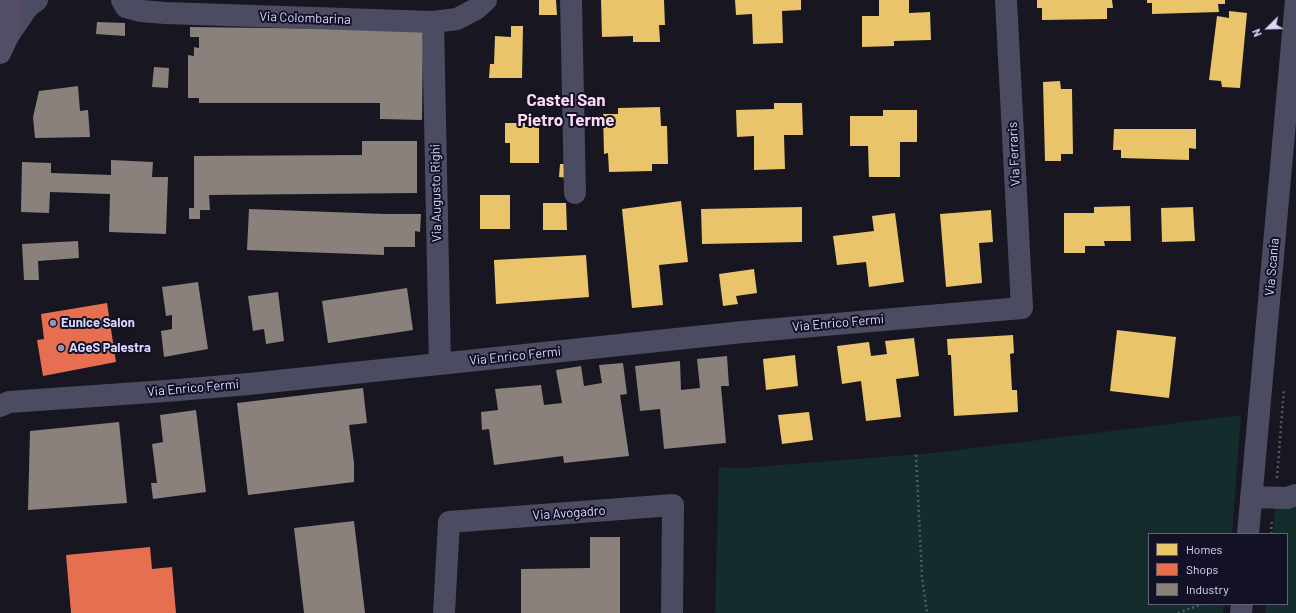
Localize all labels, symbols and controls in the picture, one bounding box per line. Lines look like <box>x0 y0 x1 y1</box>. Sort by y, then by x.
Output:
north arrow <box>1248 8 1288 48</box>
street label: Via Colombarina <box>259 9 351 27</box>
text: N <box>1249 27 1264 39</box>
district label: Castel San Pietro Terme <box>518 90 614 130</box>
street label: Via Ferraris <box>1005 121 1023 187</box>
street label: Via Augusto Righi <box>427 144 445 242</box>
street label: Via Scania <box>1262 237 1282 297</box>
street label: Via Enrico Fermi <box>791 311 885 335</box>
place label: Eunice Salon <box>61 315 135 331</box>
marker: Eunice Salon <box>48 318 58 328</box>
place label: AGeS Palestra <box>69 340 151 356</box>
marker: AGeS Palestra <box>56 343 66 353</box>
street label: Via Enrico Fermi <box>468 343 562 369</box>
street label: Via Enrico Fermi <box>146 376 240 400</box>
street label: Via Avogadro <box>532 503 606 523</box>
legend <box>1148 533 1288 605</box>
text: Homes <box>1186 542 1222 556</box>
text: Shops <box>1186 562 1218 576</box>
text: Industry <box>1186 582 1229 596</box>

